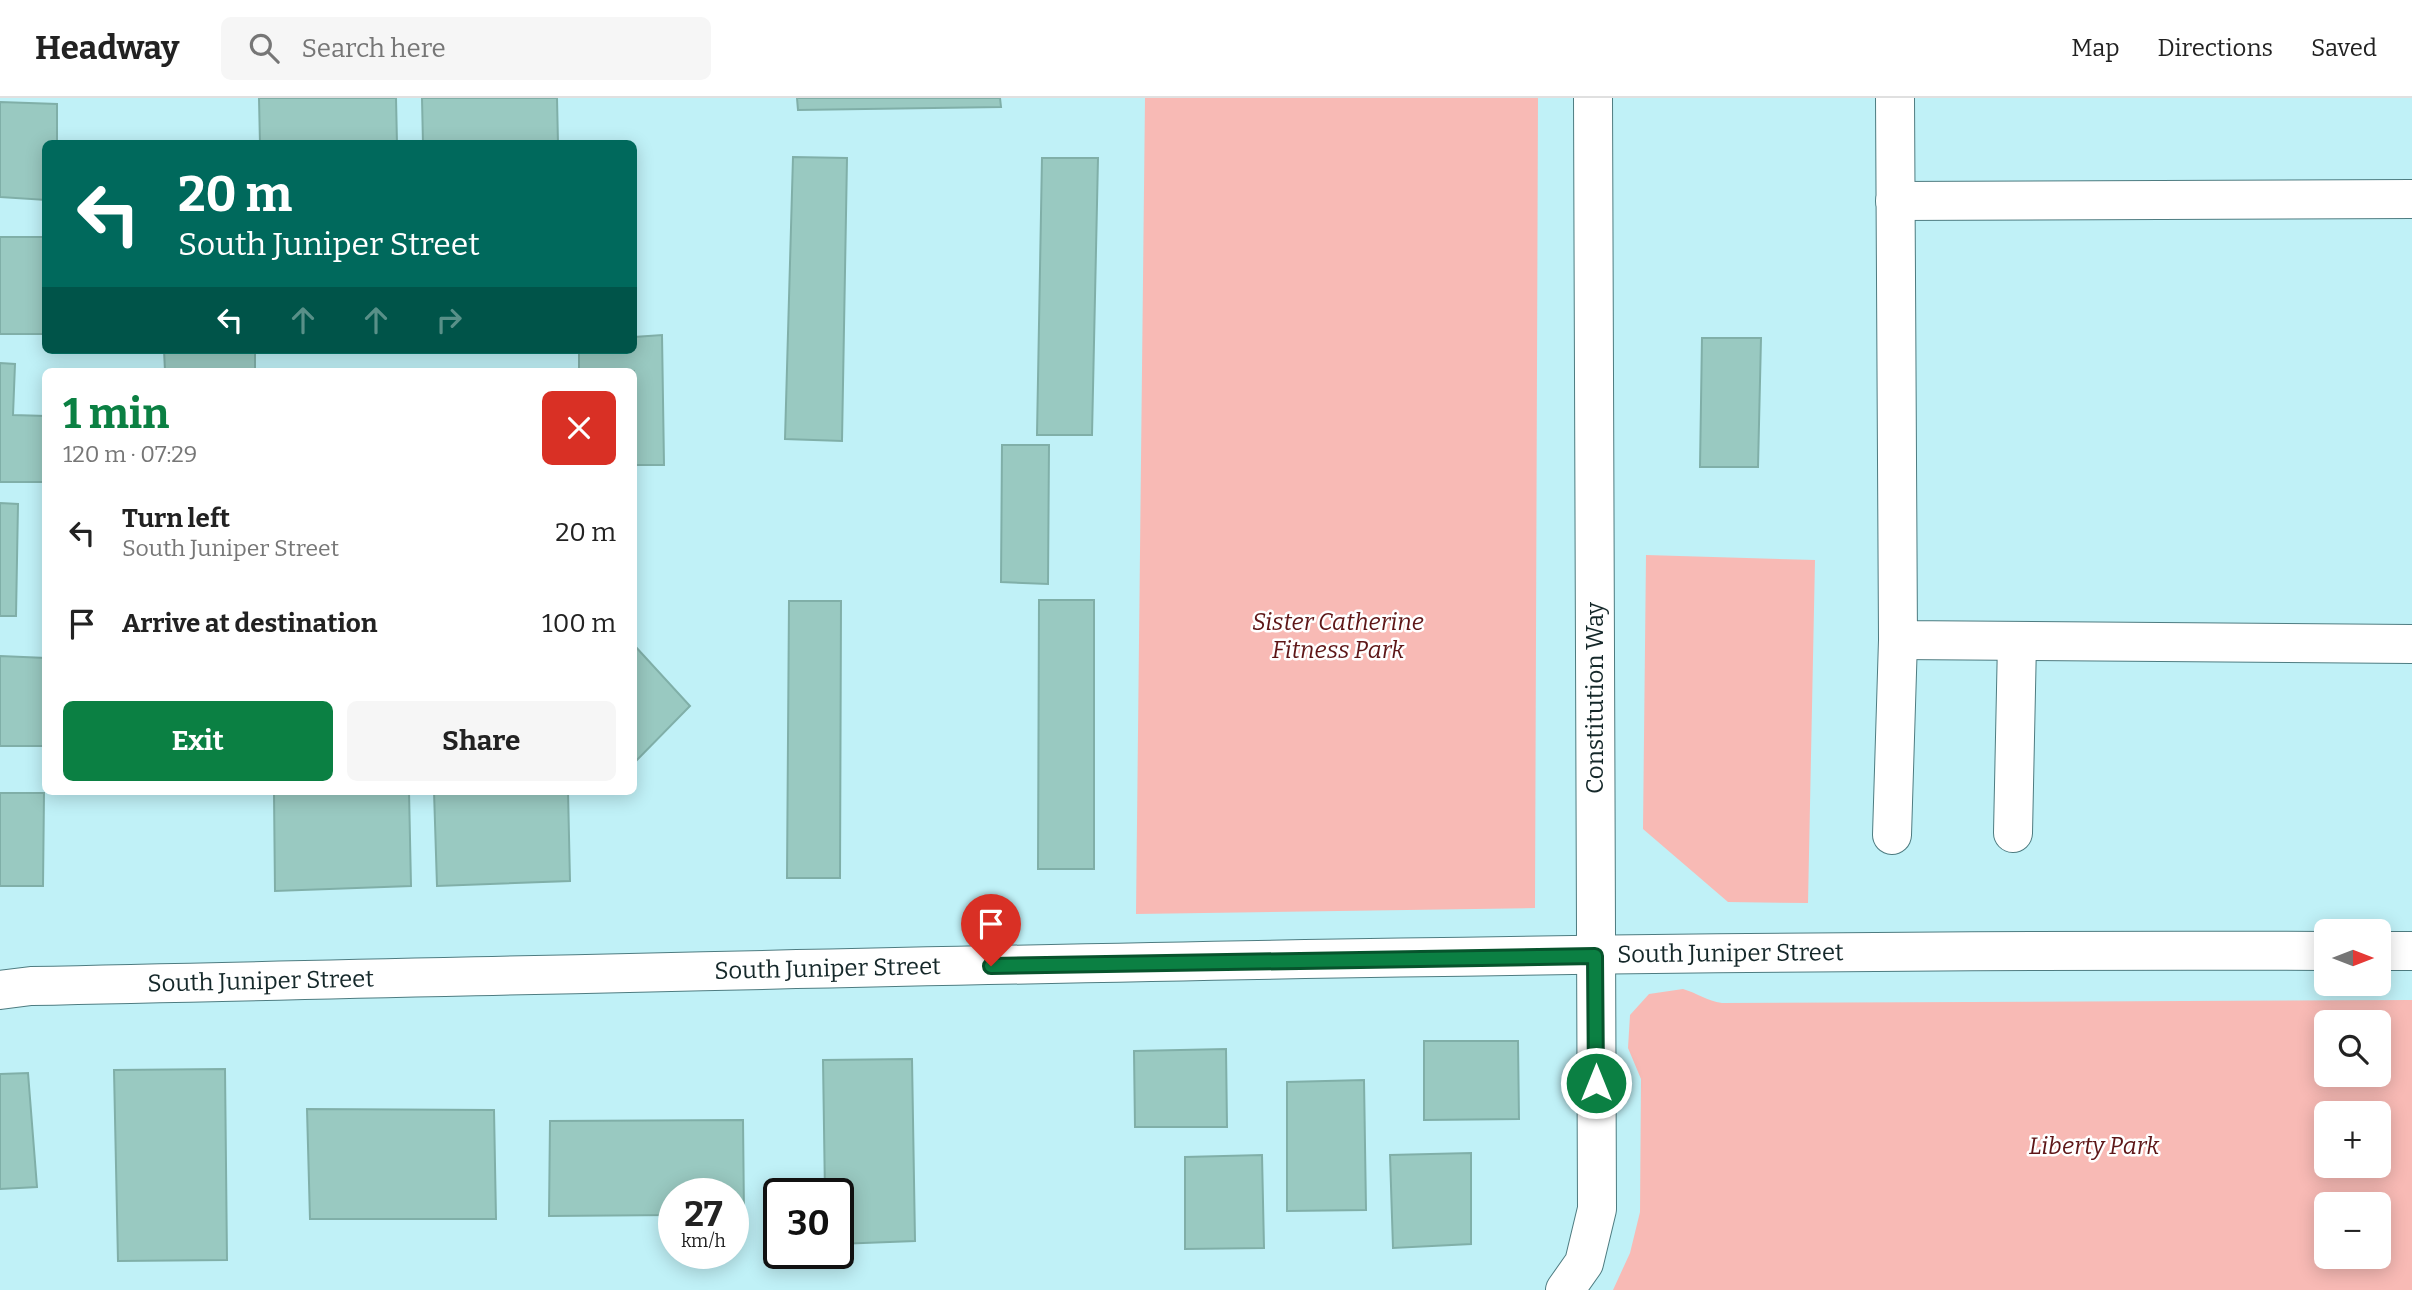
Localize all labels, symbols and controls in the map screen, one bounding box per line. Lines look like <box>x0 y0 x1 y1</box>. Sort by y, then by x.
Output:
search box <box>221 17 711 80</box>
text: Headway <box>35 28 179 68</box>
icon: search <box>245 29 283 67</box>
text: Search here <box>301 33 446 64</box>
text: Map <box>2071 34 2120 62</box>
text: Directions <box>2158 34 2273 62</box>
text: Saved <box>2311 34 2377 62</box>
text: 20 m <box>178 165 292 224</box>
icon: left <box>63 168 154 259</box>
text: South Juniper Street <box>178 225 480 263</box>
icon: left <box>211 301 249 339</box>
icon: ahead <box>284 301 322 339</box>
icon: ahead <box>357 301 395 339</box>
icon: right <box>430 301 468 339</box>
text: 1 min <box>63 389 169 439</box>
button: close <box>542 391 616 465</box>
text: 120 m · 07:29 <box>63 440 197 468</box>
text: Turn left <box>122 503 230 534</box>
icon: left <box>63 514 101 552</box>
text: 20 m <box>555 517 616 548</box>
text: South Juniper Street <box>122 534 339 562</box>
street label: Constitution Way <box>1581 602 1609 794</box>
icon: arrive <box>63 605 101 643</box>
text: Arrive at destination <box>122 608 377 639</box>
text: 100 m <box>542 608 616 639</box>
park label: Sister Catherine Fitness Park <box>1252 608 1424 664</box>
button: Exit <box>63 701 333 781</box>
button: Share <box>347 701 616 781</box>
pin <box>961 894 1021 966</box>
icon: arrive <box>972 905 1010 943</box>
north arrow <box>2314 919 2390 996</box>
map controls <box>2314 919 2391 1269</box>
street label: South Juniper Street <box>1617 938 1844 968</box>
street label: South Juniper Street <box>714 952 941 985</box>
street label: South Juniper Street <box>147 965 375 998</box>
button: search <box>2314 1010 2391 1087</box>
position arrow <box>1559 1046 1633 1120</box>
button: + <box>2314 1101 2391 1178</box>
park label: Liberty Park <box>2029 1132 2160 1160</box>
speed limit sign: 30 <box>763 1178 854 1269</box>
button: − <box>2314 1192 2391 1269</box>
text: 27 <box>684 1193 723 1235</box>
text: km/h <box>681 1230 726 1252</box>

